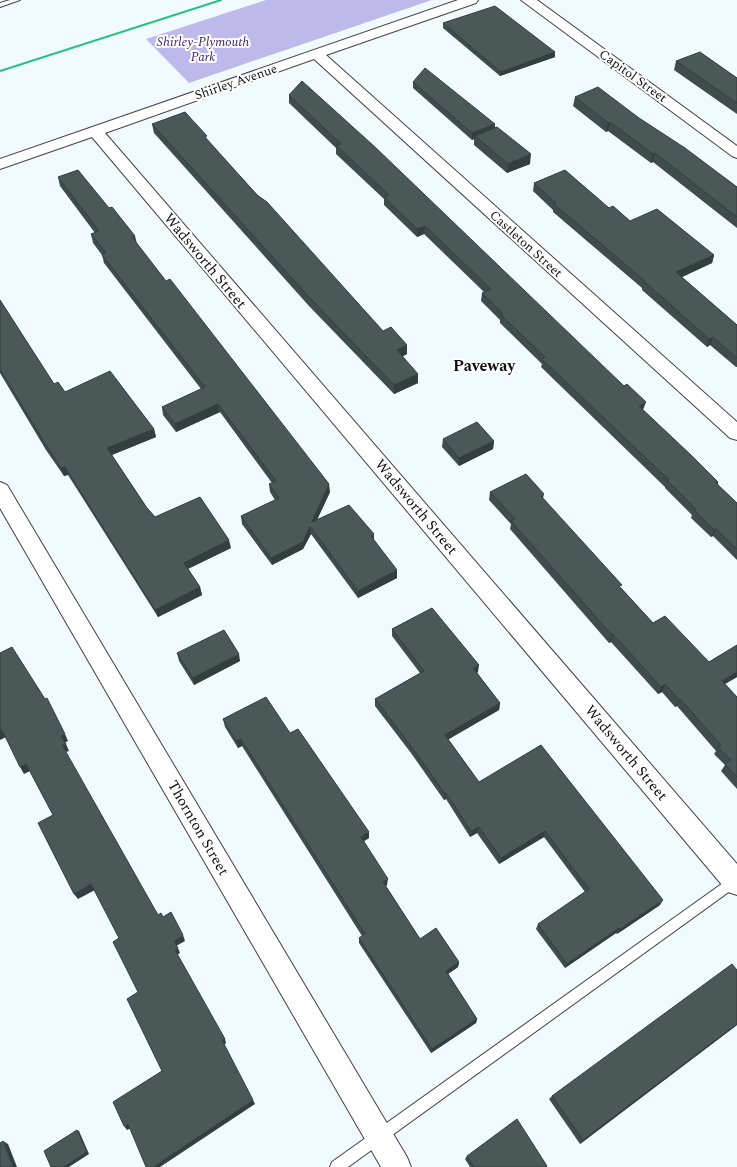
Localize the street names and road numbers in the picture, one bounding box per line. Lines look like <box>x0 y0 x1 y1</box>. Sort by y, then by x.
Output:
street label: Capitol Street <box>595 44 672 108</box>
street label: Shirley Avenue <box>192 59 280 105</box>
street label: Castleton Street <box>485 206 567 283</box>
street label: Wadsworth Street <box>158 208 252 314</box>
street label: Wadsworth Street <box>369 454 463 560</box>
street label: Wadsworth Street <box>579 700 673 806</box>
street label: Thornton Street <box>161 776 235 880</box>

